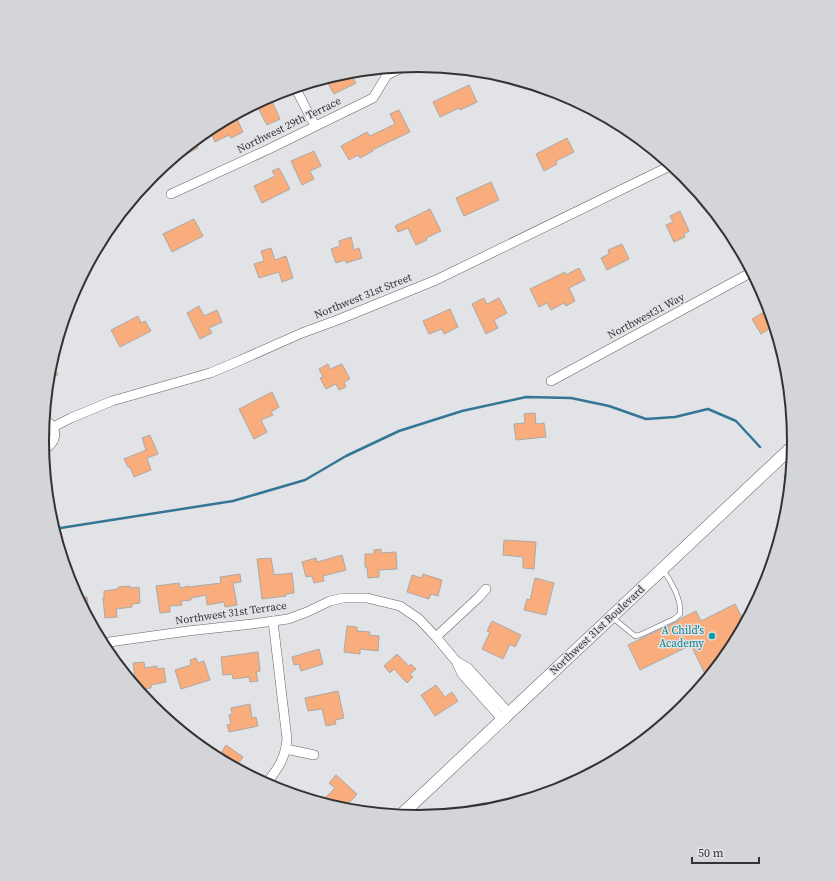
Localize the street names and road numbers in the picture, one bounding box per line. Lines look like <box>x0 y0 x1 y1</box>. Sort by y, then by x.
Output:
street label: Northwest 29th Terrace <box>234 93 344 157</box>
street label: Northwest 31st Street <box>312 269 414 322</box>
street label: Northwest31 Way <box>605 289 687 343</box>
street label: Northwest 31st Boulevard <box>546 581 648 678</box>
street label: Northwest 31st Terrace <box>174 598 288 628</box>

